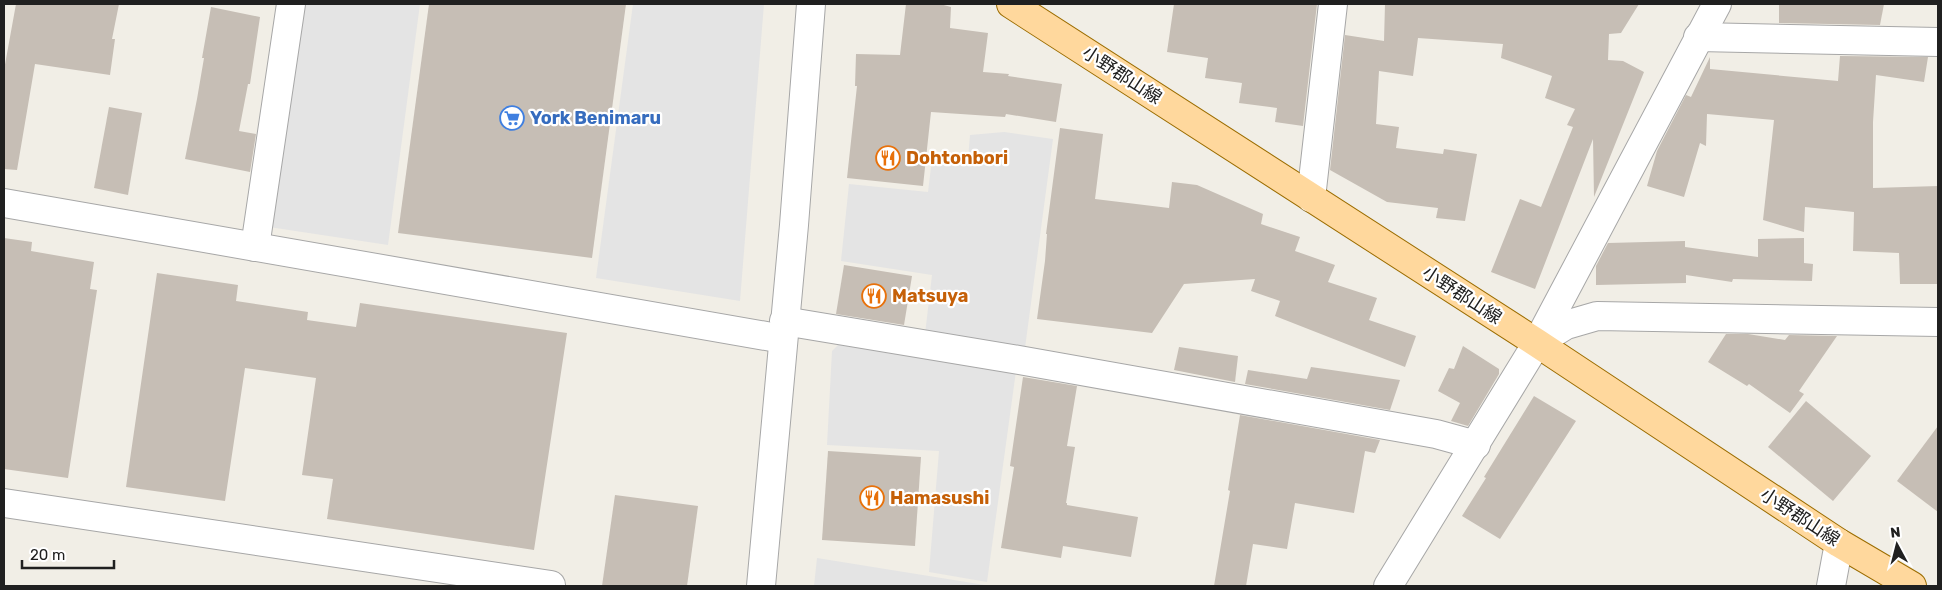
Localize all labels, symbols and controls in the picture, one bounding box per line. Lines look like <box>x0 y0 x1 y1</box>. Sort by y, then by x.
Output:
street label: 小野郡山線 <box>1078 41 1166 109</box>
supermarket icon: York Benimaru <box>499 105 525 131</box>
place label: York Benimaru <box>530 107 661 129</box>
restaurant icon: Dohtonbori <box>875 145 901 171</box>
place label: Dohtonbori <box>906 147 1008 169</box>
street label: 小野郡山線 <box>1418 261 1506 329</box>
restaurant icon: Matsuya <box>861 283 887 309</box>
place label: Matsuya <box>892 285 968 307</box>
street label: 小野郡山線 <box>1756 483 1844 551</box>
restaurant icon: Hamasushi <box>859 485 885 511</box>
place label: Hamasushi <box>890 487 989 509</box>
north arrow <box>1872 520 1922 570</box>
text: N <box>1889 524 1902 542</box>
scale bar <box>22 538 115 570</box>
text: 20 m <box>30 546 65 564</box>

